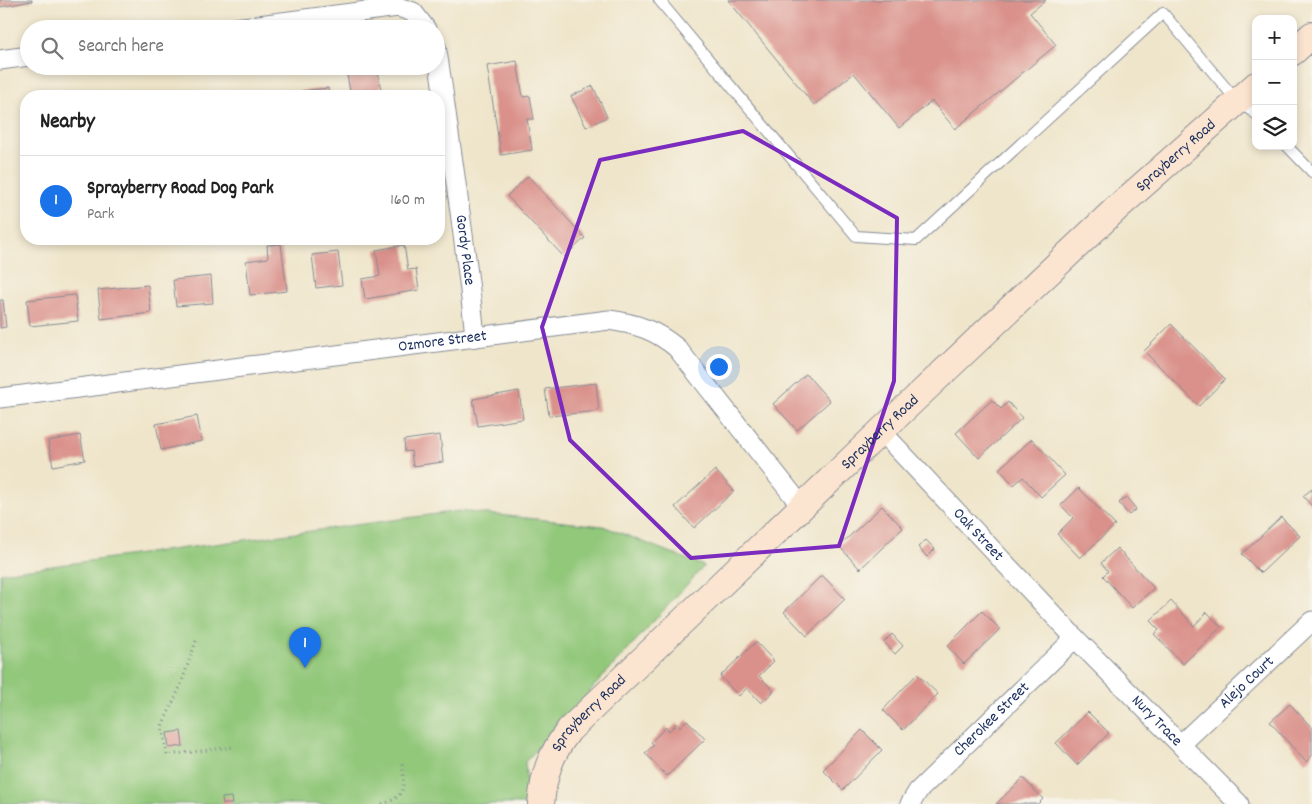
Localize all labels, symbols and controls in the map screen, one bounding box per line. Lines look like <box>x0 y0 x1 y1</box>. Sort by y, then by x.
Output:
map controls <box>1252 15 1297 150</box>
button: + <box>1252 15 1297 60</box>
search box <box>20 20 445 75</box>
icon: search <box>38 34 66 62</box>
text: Search here <box>78 34 164 61</box>
button: − <box>1252 60 1297 105</box>
button: layers <box>1252 105 1297 150</box>
text: Nearby <box>40 108 95 138</box>
street label: Sprayberry Road <box>1131 114 1221 198</box>
text: Sprayberry Road Dog Park <box>87 176 274 203</box>
text: 1 <box>54 189 58 212</box>
text: 160 m <box>390 189 425 212</box>
text: Park <box>87 203 114 226</box>
street label: Gordy Place <box>449 213 481 286</box>
street label: Ozmore Street <box>397 324 488 358</box>
your location <box>706 354 732 380</box>
street label: Sprayberry Road <box>836 389 924 475</box>
street label: Oak Street <box>947 503 1009 567</box>
pin: 1 <box>289 627 321 668</box>
street label: Alejo Court <box>1214 651 1279 714</box>
street label: Sprayberry Road <box>545 669 632 756</box>
street label: Cherokee Street <box>948 677 1035 762</box>
street label: Nury Trace <box>1126 690 1187 752</box>

